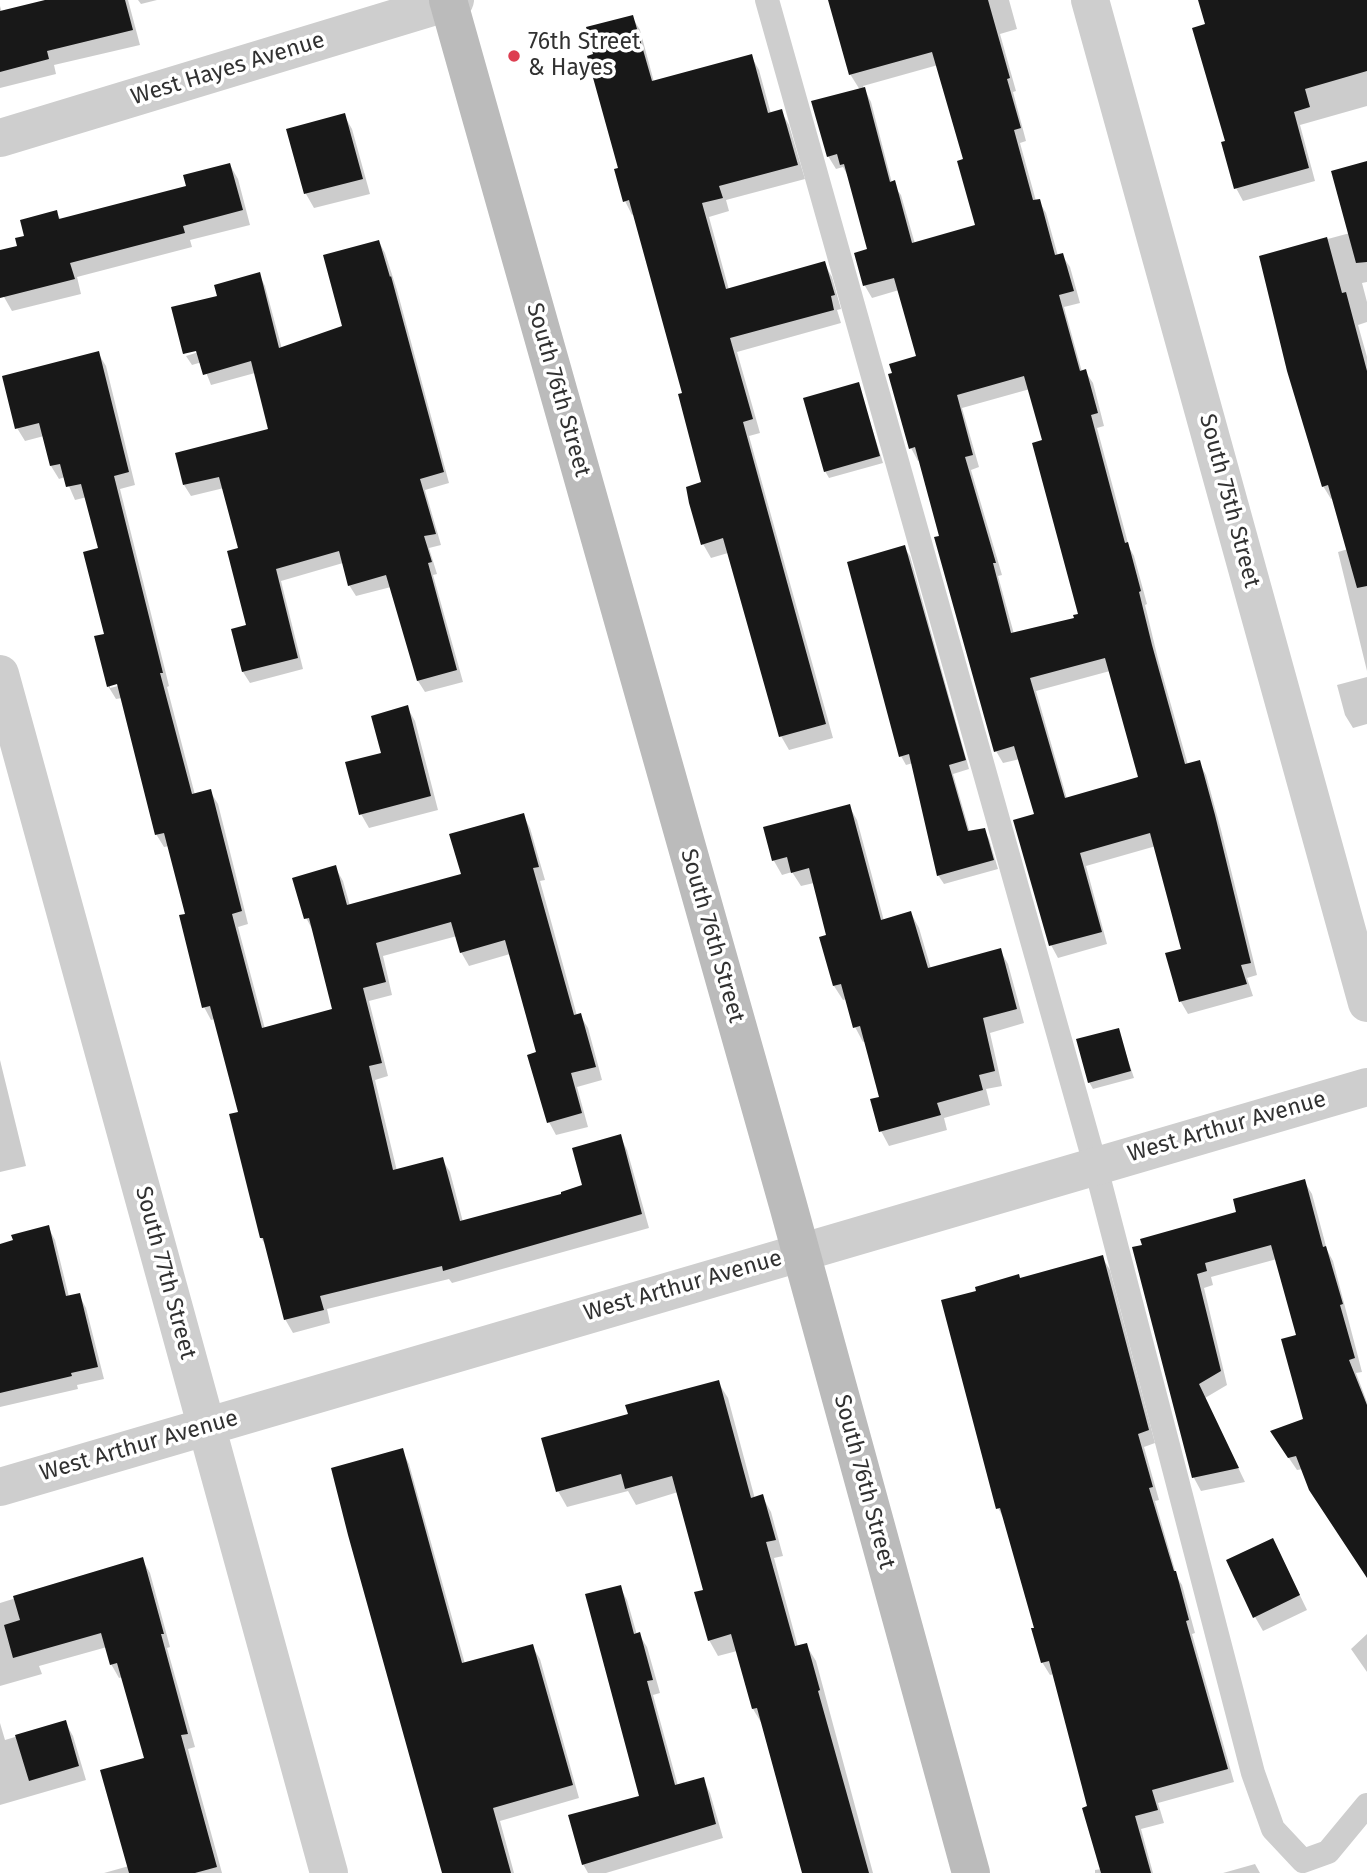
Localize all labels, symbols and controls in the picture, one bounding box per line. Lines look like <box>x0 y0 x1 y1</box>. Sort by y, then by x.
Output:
street label: West Hayes Avenue <box>128 26 328 112</box>
place label: 76th Street & Hayes <box>528 29 640 83</box>
marker: 76th Street & Hayes <box>506 48 522 64</box>
street label: South 76th Street <box>520 300 596 480</box>
street label: South 75th Street <box>1193 411 1265 591</box>
street label: South 76th Street <box>674 846 750 1026</box>
street label: West Arthur Avenue <box>1125 1085 1329 1169</box>
street label: South 77th Street <box>129 1183 201 1363</box>
street label: West Arthur Avenue <box>581 1244 785 1328</box>
street label: South 76th Street <box>827 1392 901 1572</box>
street label: West Arthur Avenue <box>37 1404 241 1488</box>

